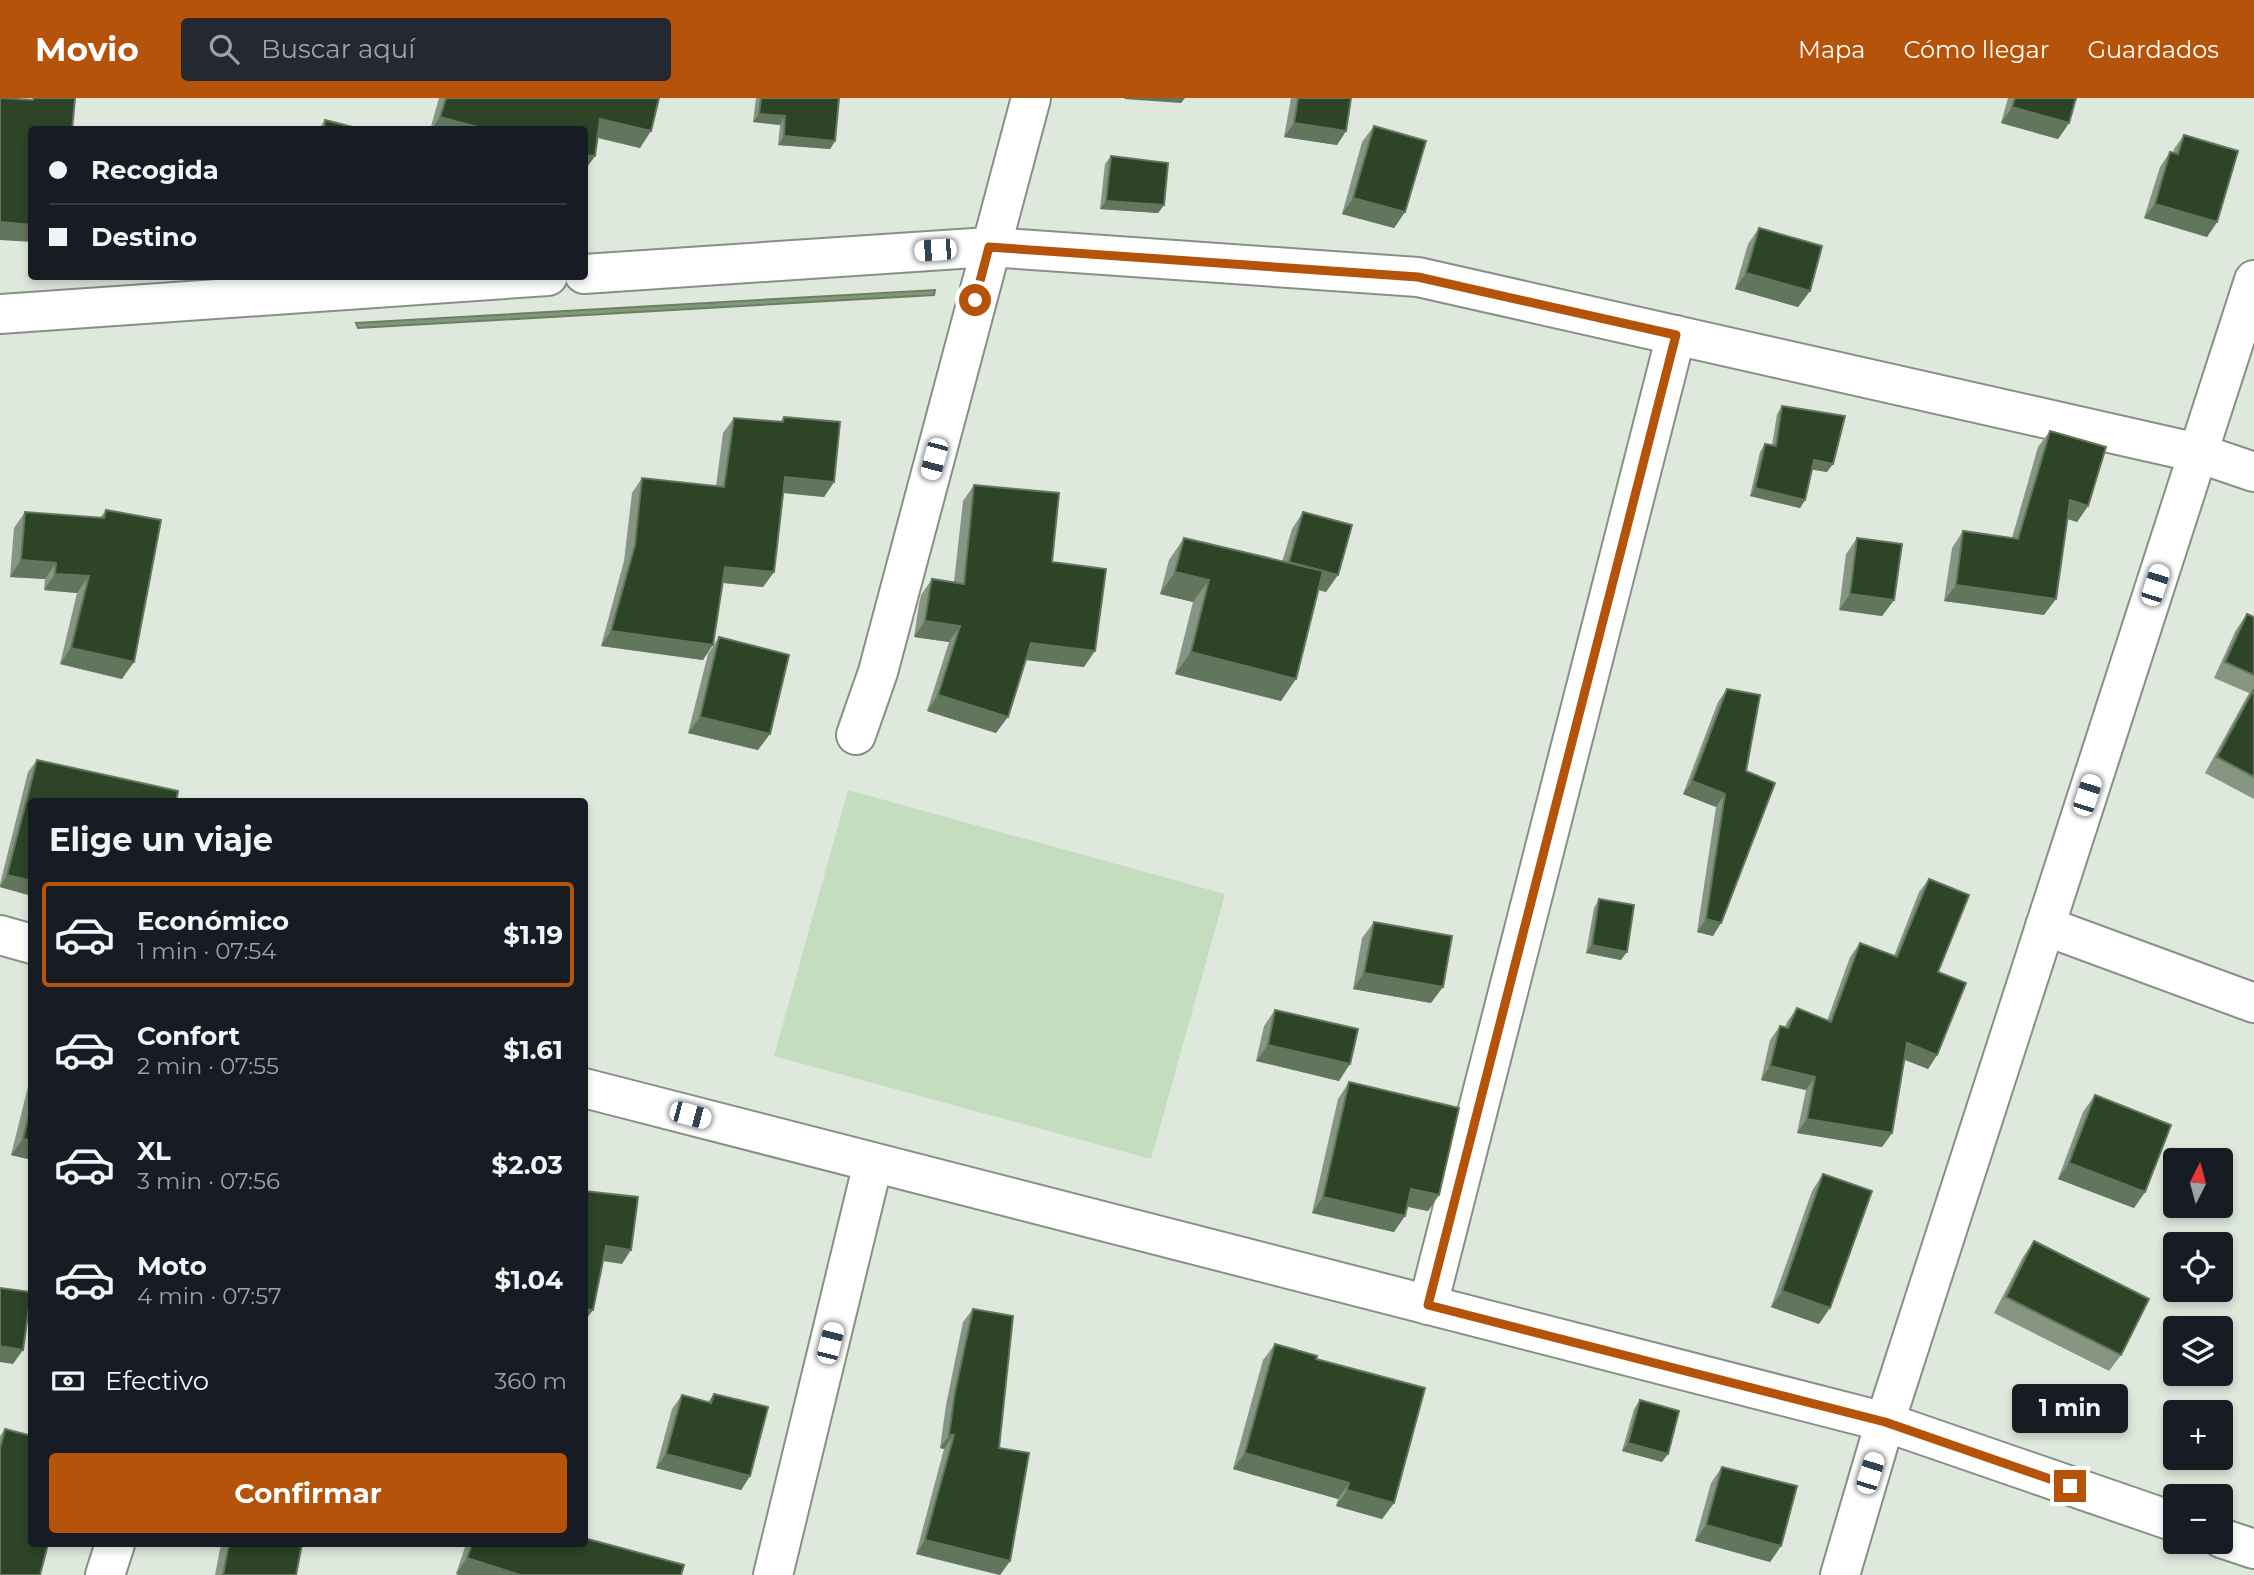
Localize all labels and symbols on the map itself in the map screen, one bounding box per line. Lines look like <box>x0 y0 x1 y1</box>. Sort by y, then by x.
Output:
car <box>914 238 957 262</box>
route start <box>959 284 991 316</box>
car <box>919 436 950 482</box>
car <box>2139 562 2172 608</box>
car <box>2071 772 2104 818</box>
car <box>667 1099 714 1131</box>
north arrow <box>2163 1148 2233 1218</box>
car <box>815 1320 846 1366</box>
callout: 1 min <box>2012 1384 2128 1434</box>
car <box>1854 1450 1887 1496</box>
route end <box>2054 1470 2086 1502</box>

